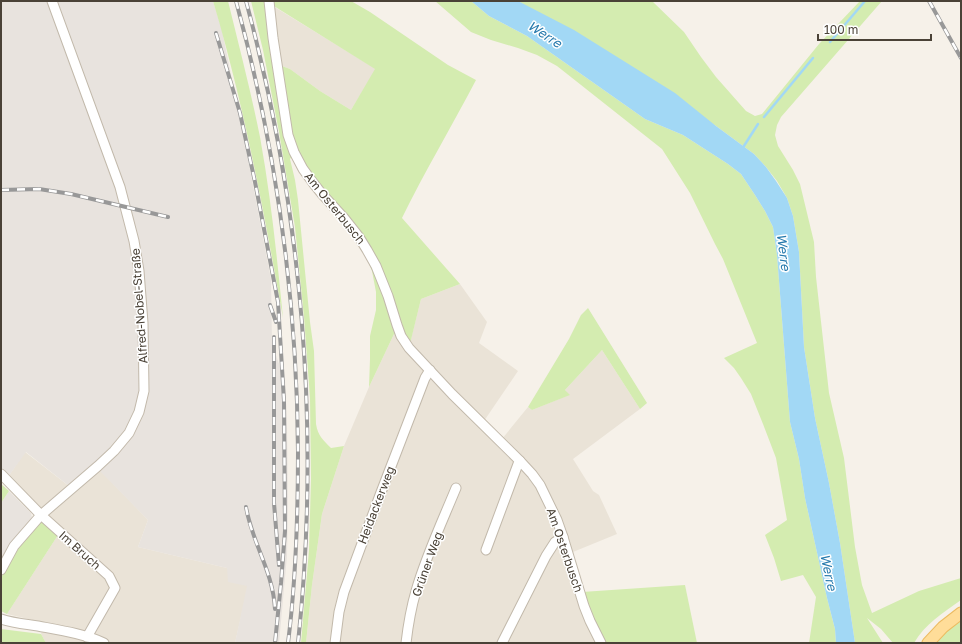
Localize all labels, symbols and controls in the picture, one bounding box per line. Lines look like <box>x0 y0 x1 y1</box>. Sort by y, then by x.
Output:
scale bar <box>818 16 931 42</box>
water label: Werre <box>525 17 566 52</box>
text: 100 m <box>824 22 858 37</box>
street label: Am Osterbusch <box>301 169 369 247</box>
water label: Werre <box>774 233 794 273</box>
street label: Alfred-Nobel-Straße <box>127 248 151 364</box>
street label: Heidackerweg <box>354 464 398 546</box>
street label: Am Osterbusch <box>544 506 586 594</box>
street label: Im Bruch <box>56 527 104 573</box>
street label: Grüner Weg <box>408 530 446 598</box>
water label: Werre <box>817 552 841 593</box>

